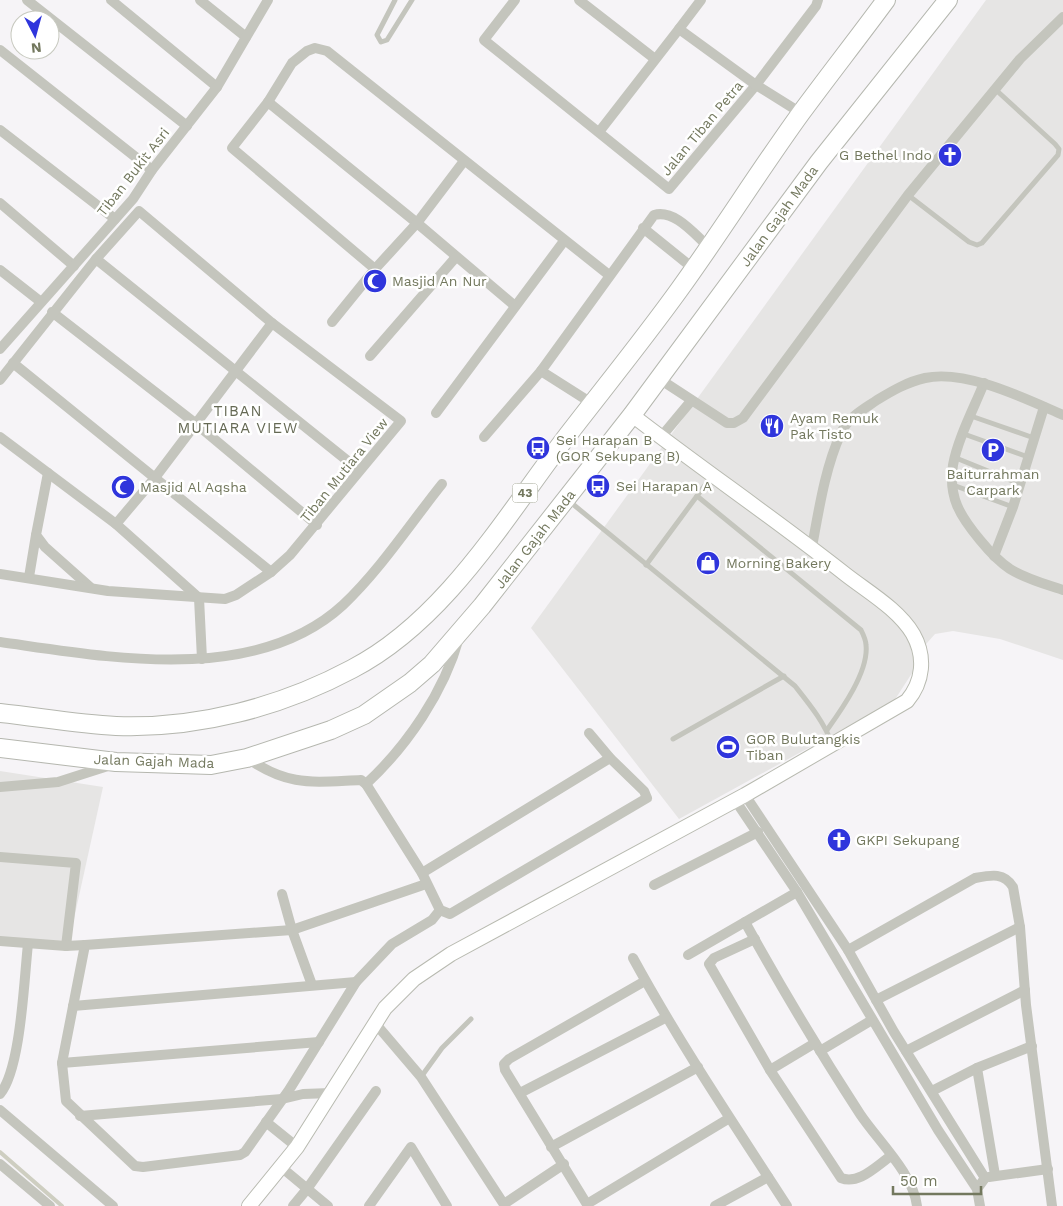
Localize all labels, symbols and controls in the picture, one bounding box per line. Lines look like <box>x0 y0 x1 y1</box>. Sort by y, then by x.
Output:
north arrow <box>10 10 60 60</box>
text: N <box>30 39 42 56</box>
street label: Jalan Tiban Petra <box>658 77 746 179</box>
street label: Tiban Bukit Asri <box>94 125 172 219</box>
church icon: G Bethel Indo <box>937 142 963 168</box>
place label: G Bethel Indo <box>839 147 932 163</box>
street label: Jalan Gajah Mada <box>737 162 821 270</box>
mosque icon: Masjid An Nur <box>362 268 388 294</box>
place label: Masjid An Nur <box>392 273 487 289</box>
district label: TIBAN MUTIARA VIEW <box>178 402 298 437</box>
place label: Ayam Remuk Pak Tisto <box>790 410 879 442</box>
restaurant icon: Ayam Remuk Pak Tisto <box>759 413 785 439</box>
street label: Tiban Mutiara View <box>297 414 391 526</box>
place label: Sei Harapan B (GOR Sekupang B) <box>556 432 680 464</box>
bus stop icon: Sei Harapan B (GOR Sekupang B) <box>525 435 551 461</box>
parking icon: Baiturrahman Carpark <box>980 437 1006 463</box>
place label: Baiturrahman Carpark <box>946 466 1040 498</box>
bus stop icon: Sei Harapan A <box>585 473 611 499</box>
mosque icon: Masjid Al Aqsha <box>110 474 136 500</box>
place label: Sei Harapan A <box>616 478 712 494</box>
place label: Masjid Al Aqsha <box>140 479 247 495</box>
road number: 43 <box>512 483 538 502</box>
street label: Jalan Gajah Mada <box>491 486 579 592</box>
shop icon: Morning Bakery <box>695 550 721 576</box>
place label: Morning Bakery <box>726 555 832 571</box>
place label: GOR Bulutangkis Tiban <box>746 731 860 763</box>
sports icon: GOR Bulutangkis Tiban <box>715 734 741 760</box>
street label: Jalan Gajah Mada <box>93 751 215 771</box>
church icon: GKPI Sekupang <box>826 827 852 853</box>
place label: GKPI Sekupang <box>856 832 960 848</box>
scale bar <box>893 1164 980 1196</box>
text: 50 m <box>900 1172 937 1190</box>

